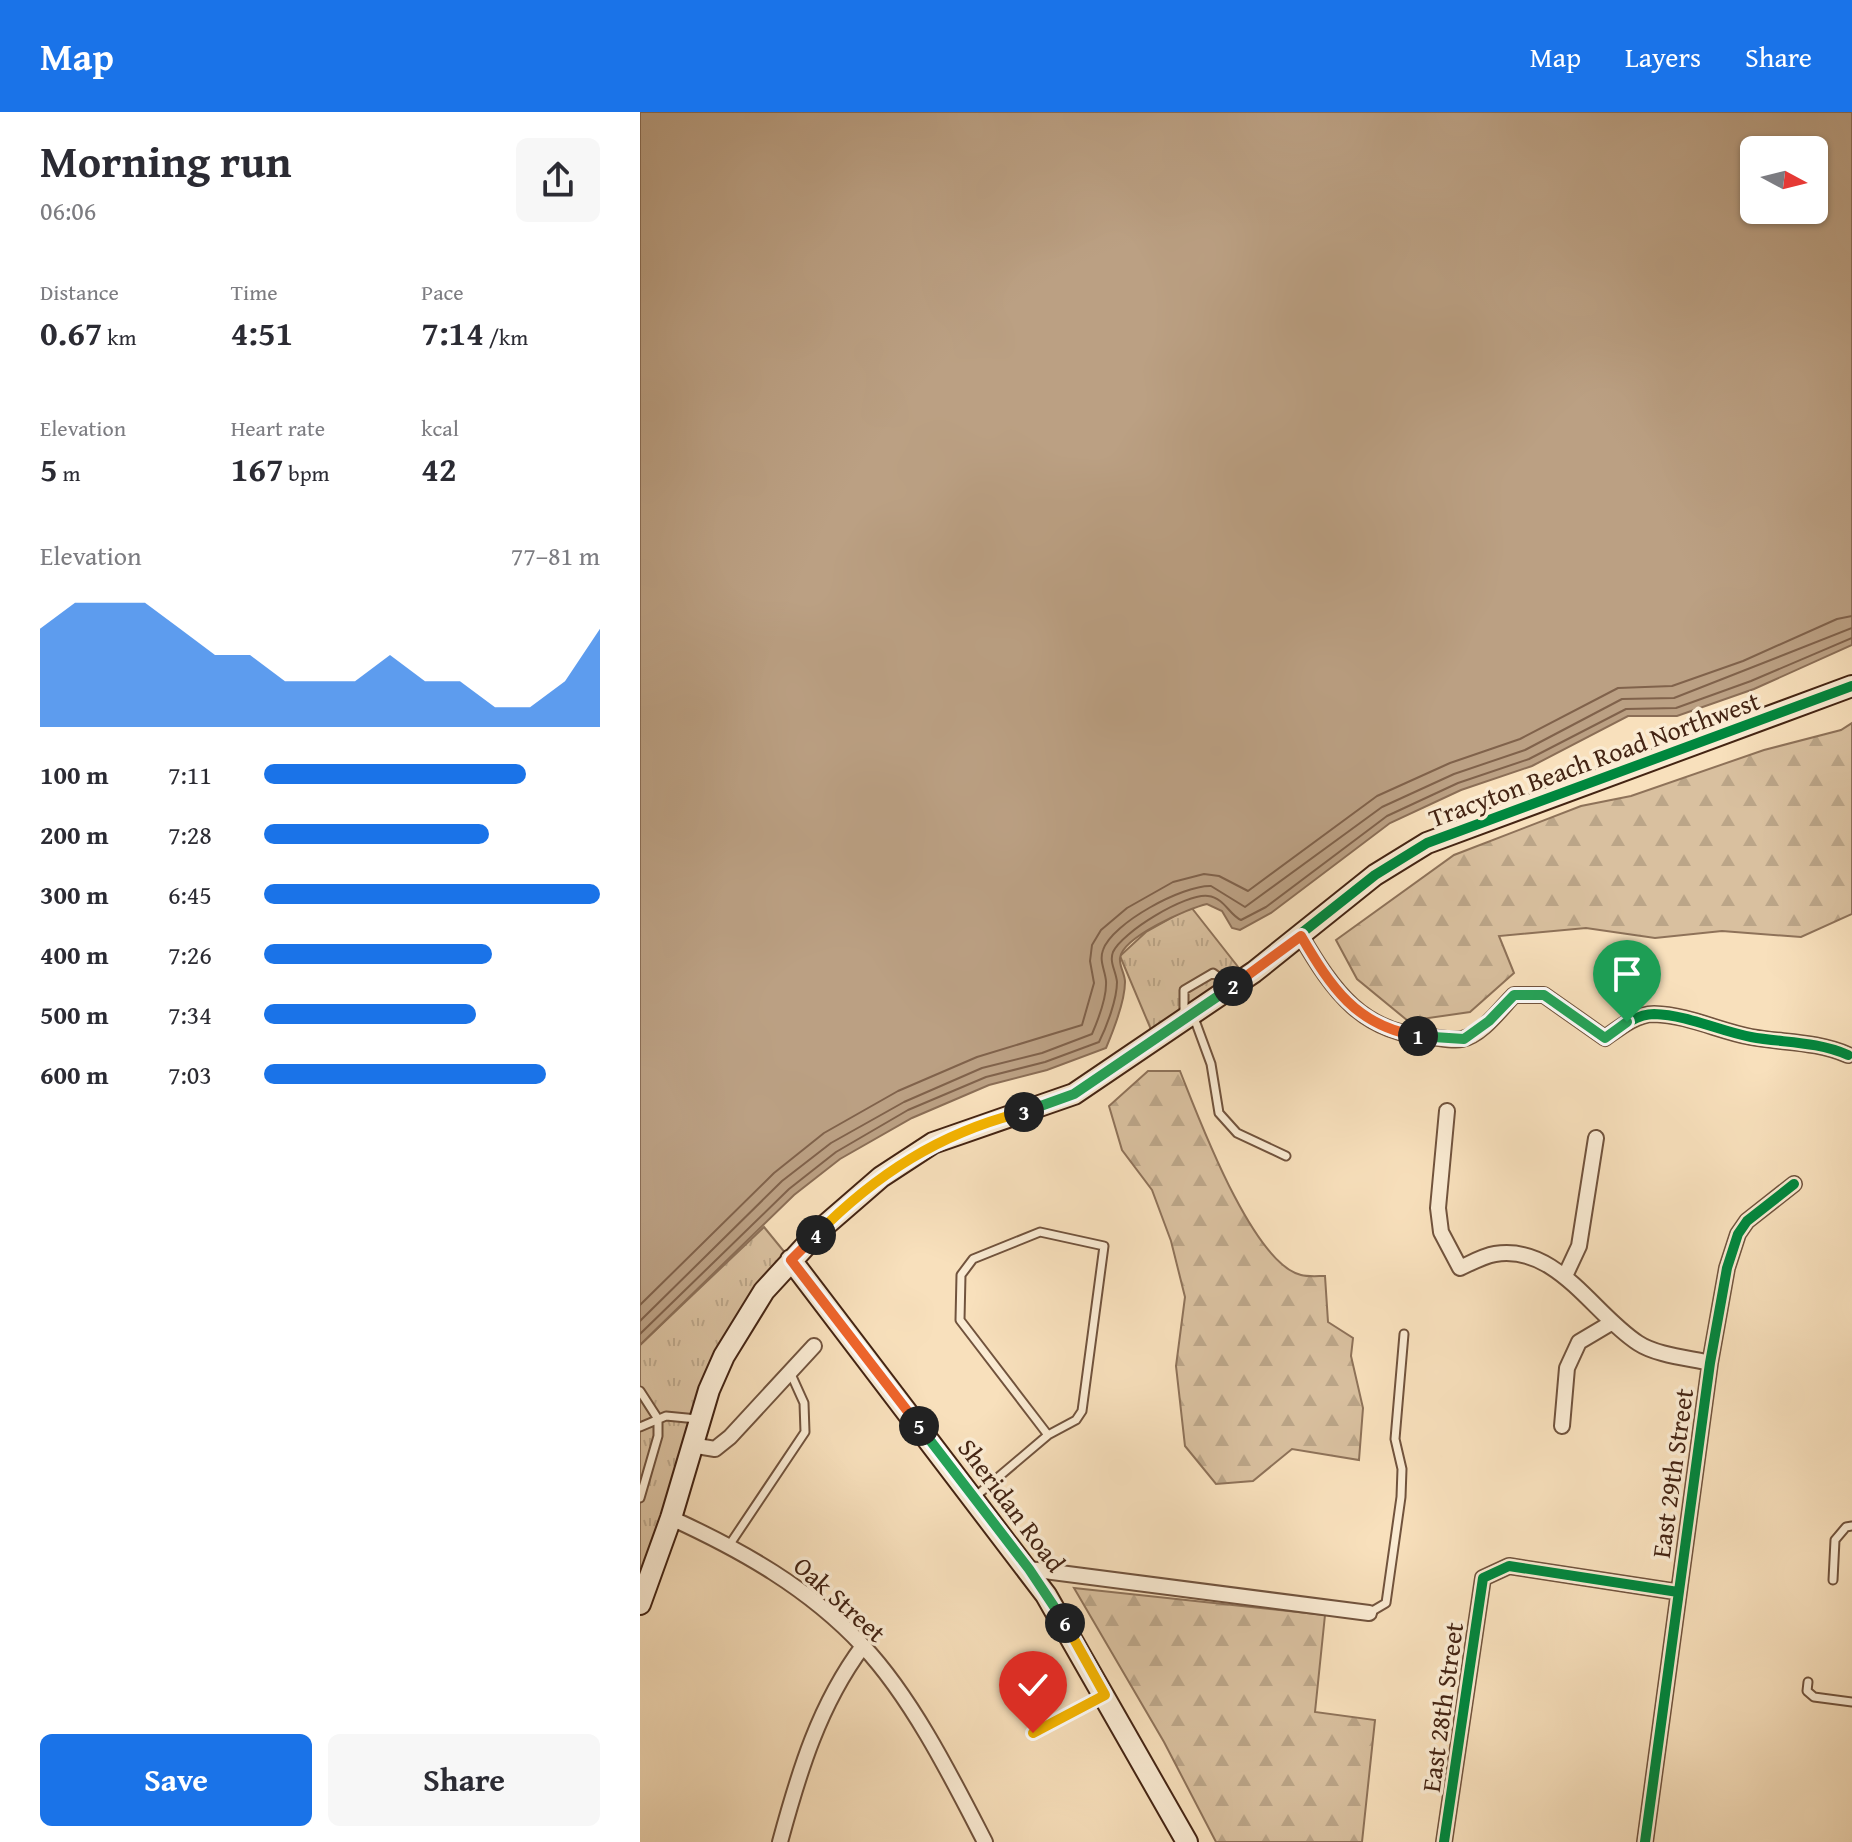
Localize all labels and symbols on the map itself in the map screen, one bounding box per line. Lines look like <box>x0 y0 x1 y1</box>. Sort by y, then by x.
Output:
north arrow <box>1740 136 1828 224</box>
street label: Tracyton Beach Road Northwest <box>1423 681 1765 837</box>
pin <box>1593 940 1661 1022</box>
pin: 2 <box>1213 966 1253 1006</box>
pin: 1 <box>1398 1016 1438 1056</box>
pin: 3 <box>1004 1092 1044 1132</box>
pin: 4 <box>796 1215 836 1255</box>
street label: East 29th Street <box>1641 1386 1703 1560</box>
pin: 5 <box>899 1406 939 1446</box>
street label: Sheridan Road <box>949 1430 1075 1580</box>
street label: Oak Street <box>785 1547 895 1651</box>
pin: 6 <box>1045 1603 1085 1643</box>
street label: East 28th Street <box>1411 1620 1473 1794</box>
pin <box>999 1651 1067 1733</box>

